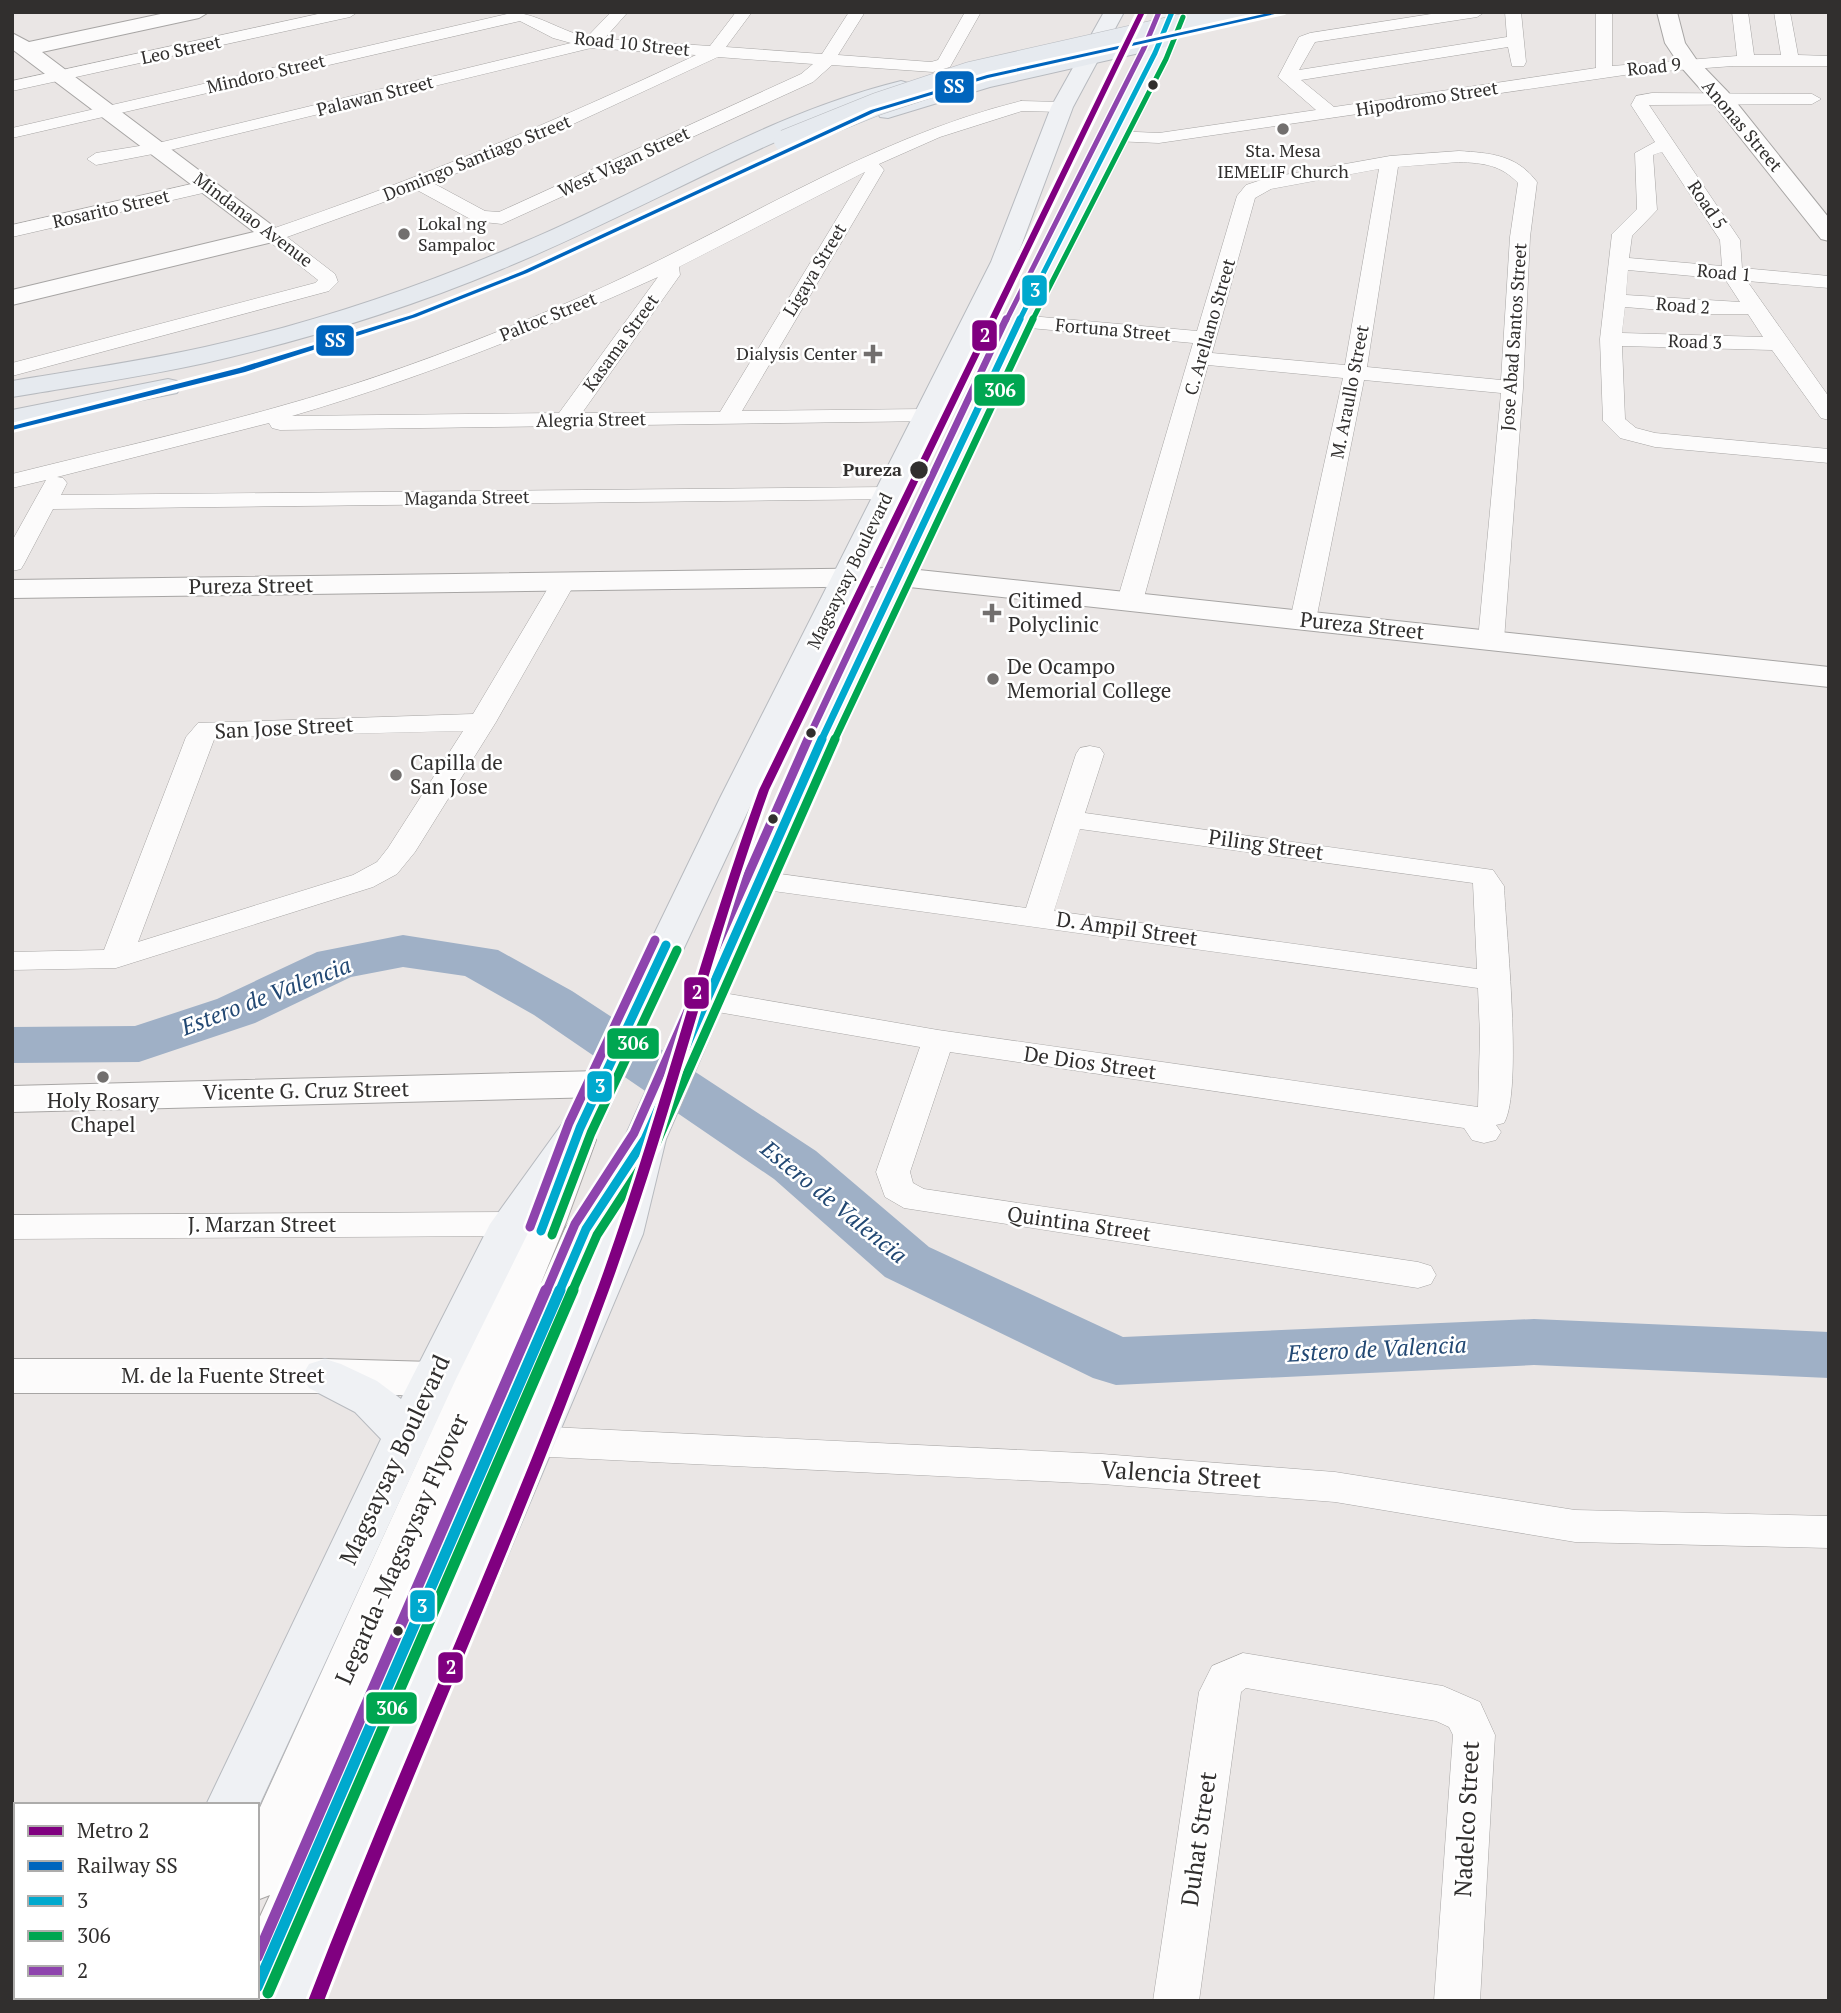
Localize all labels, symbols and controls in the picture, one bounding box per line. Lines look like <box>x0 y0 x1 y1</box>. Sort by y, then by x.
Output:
street label: Road 10 Street <box>573 25 691 61</box>
street label: Leo Street <box>139 29 223 69</box>
street label: Mindoro Street <box>204 48 328 98</box>
street label: Road 9 <box>1626 51 1682 81</box>
street label: Palawan Street <box>314 69 436 121</box>
line badge: SS <box>934 70 975 104</box>
text: SS <box>943 73 965 98</box>
street label: Anonas Street <box>1697 74 1788 177</box>
street label: Hipodromo Street <box>1354 75 1500 121</box>
unlabelled marker <box>1146 78 1160 92</box>
street label: Domingo Santiago Street <box>379 108 574 206</box>
street label: West Vigan Street <box>554 120 693 202</box>
marker: Sta. Mesa IEMELIF Church <box>1275 121 1291 137</box>
place label: Sta. Mesa IEMELIF Church <box>1217 138 1349 183</box>
street label: Mindanao Avenue <box>189 166 318 272</box>
street label: Road 5 <box>1683 175 1733 234</box>
street label: Rosarito Street <box>50 183 172 233</box>
place label: Lokal ng Sampaloc <box>418 211 495 256</box>
street label: Ligaya Street <box>777 218 851 320</box>
marker: Lokal ng Sampaloc <box>396 226 412 242</box>
street label: Jose Abad Santos Street <box>1494 242 1532 432</box>
street label: C. Arellano Street <box>1178 255 1240 398</box>
street label: Road 1 <box>1696 258 1752 286</box>
line badge: 3 <box>1021 274 1048 307</box>
text: 3 <box>1030 277 1040 302</box>
street label: Paltoc Street <box>496 286 600 346</box>
street label: Kasama Street <box>577 289 664 396</box>
street label: Road 2 <box>1655 291 1711 319</box>
street label: Fortuna Street <box>1054 312 1172 346</box>
line badge: 2 <box>971 319 998 352</box>
text: 2 <box>980 322 990 347</box>
street label: M. Araullo Street <box>1324 323 1374 461</box>
line badge: SS <box>315 324 355 357</box>
text: SS <box>324 327 346 352</box>
street label: Road 3 <box>1668 328 1723 354</box>
place label: Dialysis Center <box>736 341 857 365</box>
marker: Dialysis Center <box>863 344 883 364</box>
line badge: 306 <box>973 373 1026 407</box>
text: 306 <box>984 377 1016 402</box>
street label: Alegria Street <box>536 406 647 432</box>
place label: Pureza <box>843 457 902 481</box>
marker: Pureza <box>908 459 930 481</box>
street label: Maganda Street <box>404 484 530 510</box>
street label: Magsaysay Boulevard <box>801 488 897 653</box>
street label: Pureza Street <box>188 570 314 600</box>
place label: Citimed Polyclinic <box>1008 586 1099 638</box>
marker: Citimed Polyclinic <box>982 603 1002 623</box>
street label: Pureza Street <box>1299 605 1426 645</box>
place label: De Ocampo Memorial College <box>1007 652 1171 704</box>
marker: De Ocampo Memorial College <box>985 671 1001 687</box>
street label: San Jose Street <box>214 709 354 745</box>
unlabelled marker <box>804 726 818 740</box>
place label: Capilla de San Jose <box>410 748 503 800</box>
marker: Capilla de San Jose <box>388 767 404 783</box>
unlabelled marker <box>766 812 780 826</box>
street label: Piling Street <box>1207 822 1326 866</box>
street label: D. Ampil Street <box>1055 904 1200 952</box>
water label: Estero de Valencia <box>176 949 355 1043</box>
line badge: 2 <box>683 976 710 1010</box>
text: 2 <box>692 979 702 1004</box>
line badge: 306 <box>606 1027 660 1060</box>
text: 306 <box>617 1030 649 1055</box>
street label: De Dios Street <box>1022 1039 1158 1085</box>
marker: Holy Rosary Chapel <box>95 1069 111 1085</box>
line badge: 3 <box>586 1070 613 1103</box>
text: 3 <box>595 1073 605 1098</box>
street label: Vicente G. Cruz Street <box>203 1074 410 1106</box>
place label: Holy Rosary Chapel <box>47 1086 160 1138</box>
water label: Estero de Valencia <box>754 1132 914 1270</box>
street label: Quintina Street <box>1006 1199 1153 1247</box>
street label: J. Marzan Street <box>188 1210 336 1238</box>
water label: Estero de Valencia <box>1286 1328 1467 1369</box>
street label: Magsaysay Boulevard <box>331 1349 457 1570</box>
street label: M. de la Fuente Street <box>121 1361 325 1389</box>
street label: Legarda-Magsaysay Flyover <box>327 1407 476 1689</box>
street label: Valencia Street <box>1100 1452 1262 1496</box>
line badge: 3 <box>409 1589 436 1623</box>
text: 3 <box>417 1593 427 1618</box>
unlabelled marker <box>391 1624 405 1638</box>
line badge: 2 <box>437 1651 464 1684</box>
text: 2 <box>446 1654 456 1679</box>
line badge: 306 <box>365 1691 418 1725</box>
text: 306 <box>376 1695 408 1720</box>
street label: Nadelco Street <box>1446 1740 1486 1898</box>
street label: Duhat Street <box>1173 1769 1223 1908</box>
legend <box>14 1803 259 1999</box>
text: Metro 2 <box>77 1816 150 1844</box>
text: Railway SS <box>77 1851 178 1879</box>
text: 3 <box>77 1886 88 1914</box>
text: 306 <box>77 1921 111 1949</box>
text: 2 <box>77 1956 88 1984</box>

